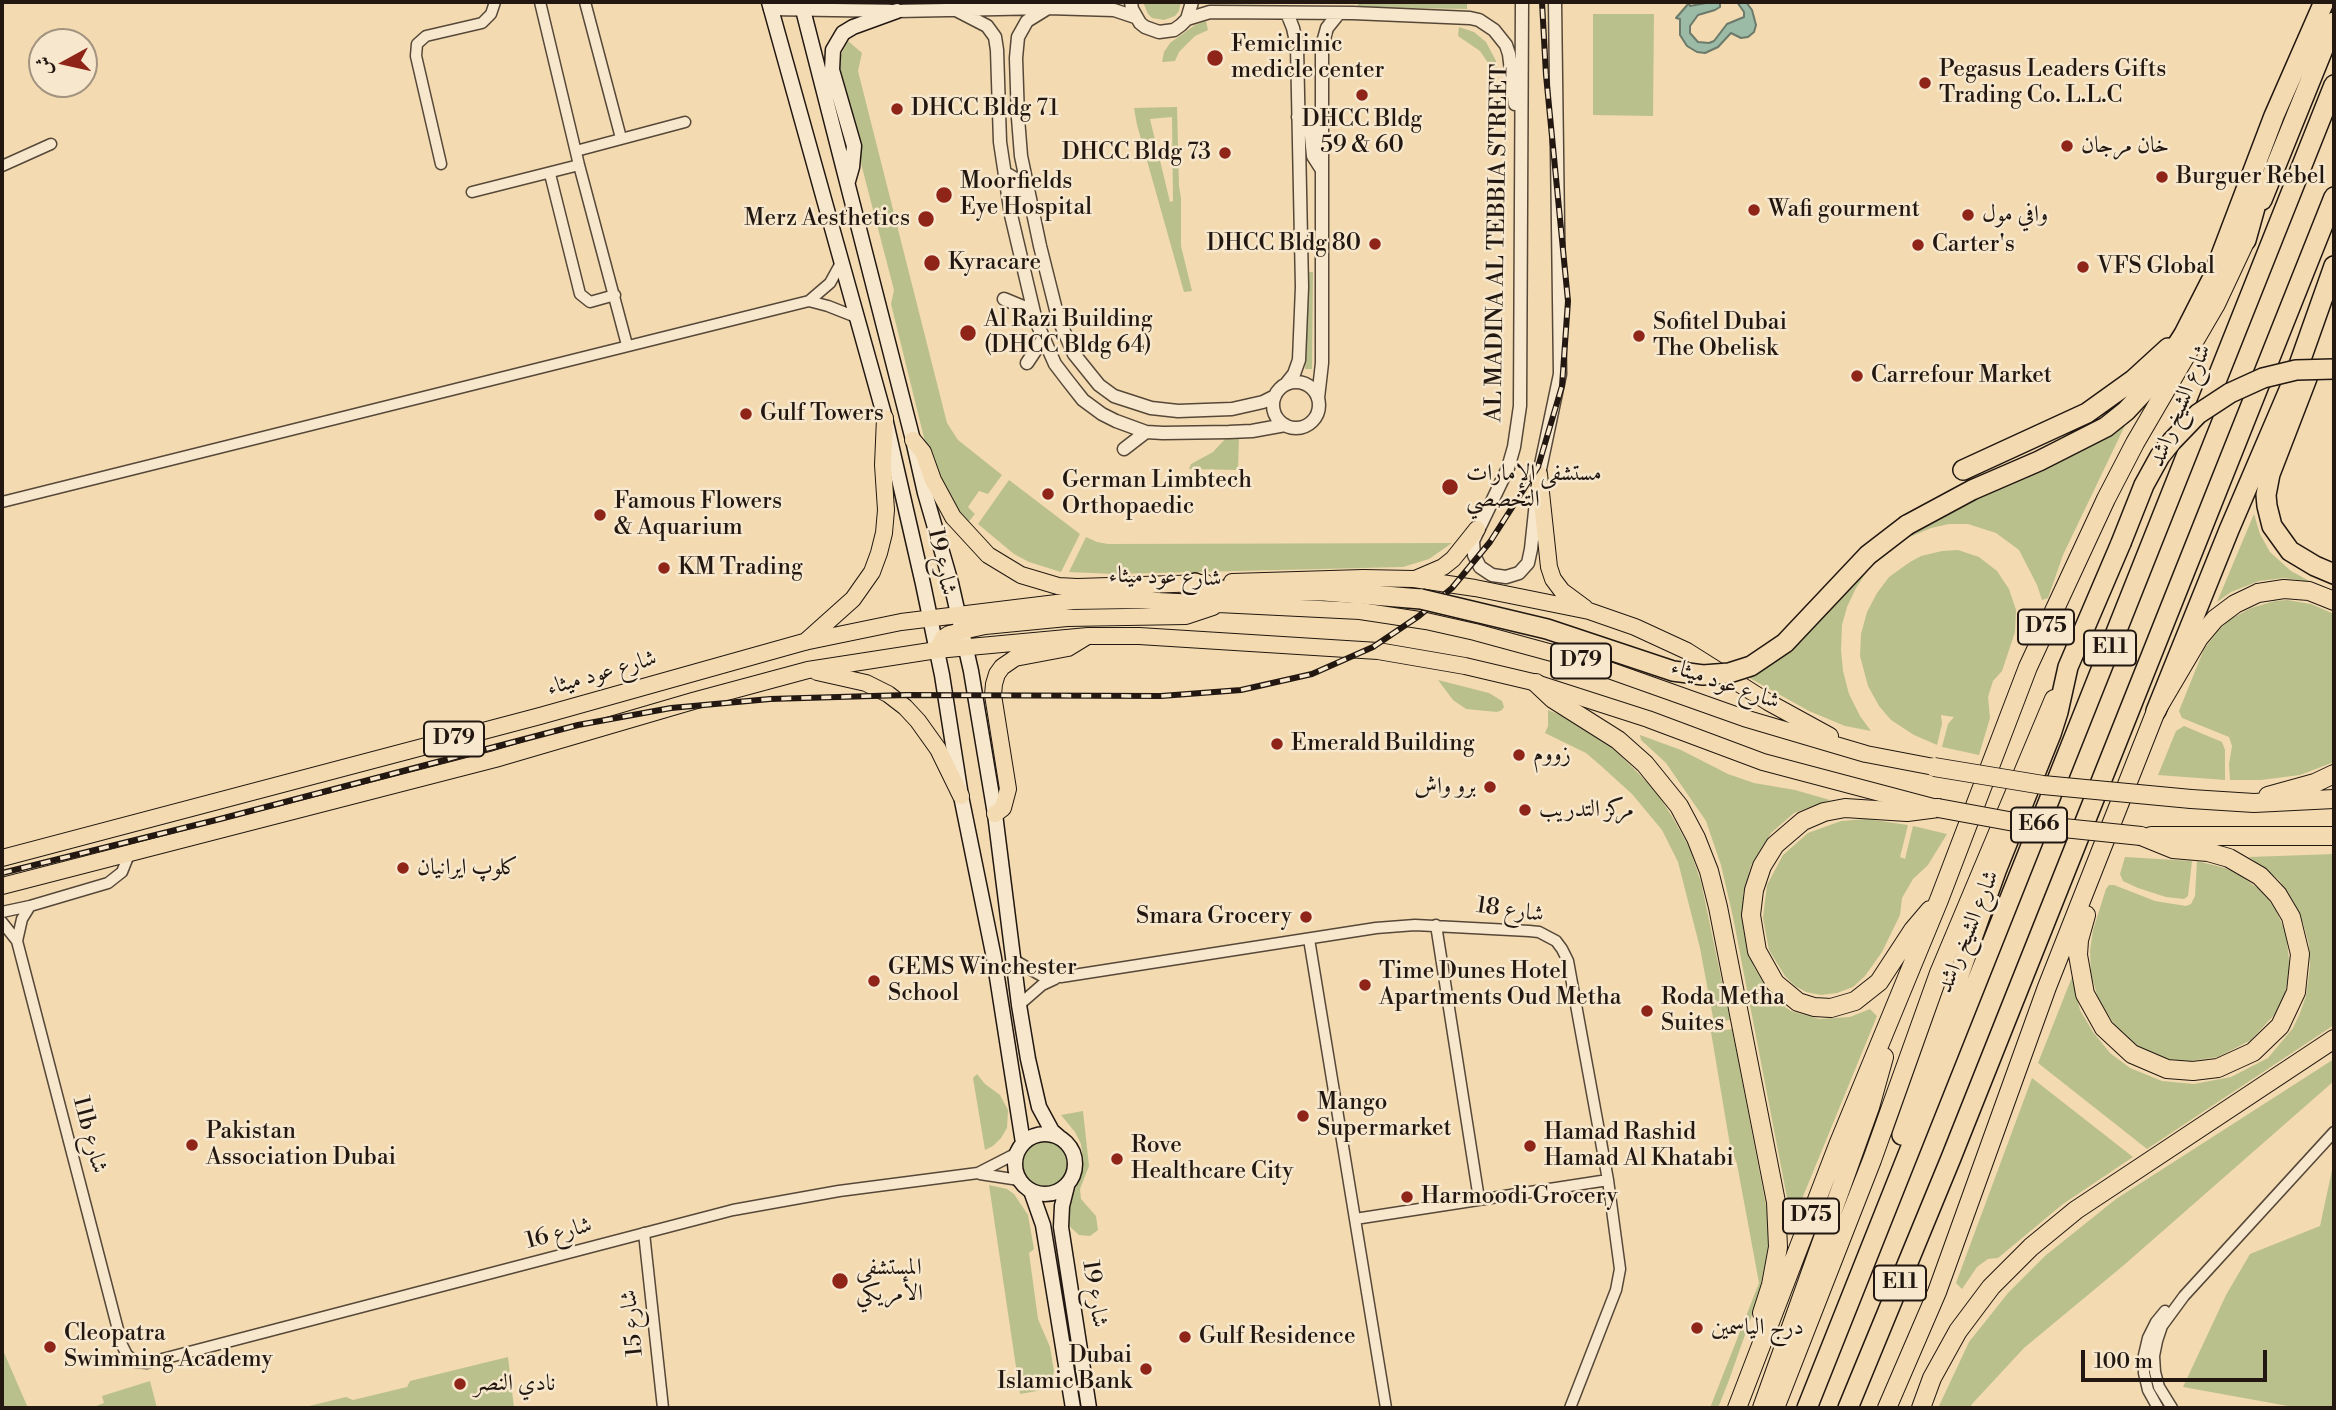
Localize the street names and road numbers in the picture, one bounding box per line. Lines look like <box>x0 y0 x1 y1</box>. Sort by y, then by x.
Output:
street label: AL MADINA AL TEBBIA STREET <box>1481 64 1515 422</box>
street label: شارع الشيخ راشد <box>2144 341 2218 471</box>
street label: شارع 19 <box>920 526 962 598</box>
street label: شارع عود ميثاء <box>1108 562 1222 594</box>
road number: D75 <box>2018 610 2074 644</box>
road number: E11 <box>2084 630 2136 666</box>
road number: D79 <box>1551 644 1611 678</box>
street label: شارع عود ميثاء <box>544 645 660 703</box>
street label: شارع عود ميثاء <box>1667 654 1783 716</box>
road number: D79 <box>424 722 484 756</box>
road number: E66 <box>2011 808 2067 842</box>
street label: شارع الشيخ راشد <box>1932 867 2006 997</box>
street label: شارع 18 <box>1474 893 1546 929</box>
street label: 11b شارع <box>66 1094 112 1176</box>
road number: D75 <box>1783 1198 1839 1234</box>
street label: شارع 16 <box>523 1212 595 1256</box>
street label: شارع 19 <box>1075 1258 1113 1330</box>
road number: E11 <box>1874 1266 1926 1300</box>
street label: شارع 15 <box>616 1288 650 1358</box>

